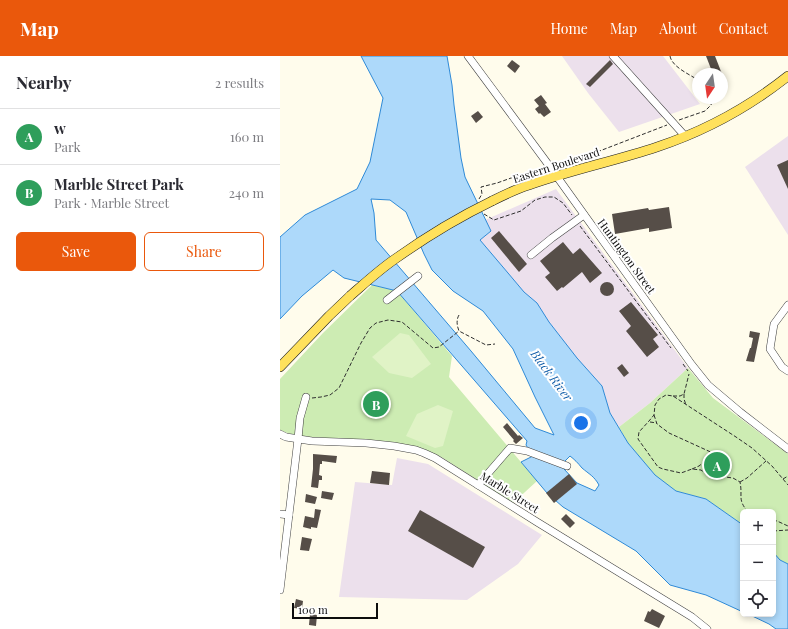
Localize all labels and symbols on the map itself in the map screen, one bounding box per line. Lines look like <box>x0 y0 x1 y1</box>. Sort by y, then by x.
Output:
north arrow <box>692 68 728 104</box>
street label: Eastern Boulevard <box>511 144 602 186</box>
street label: Huntington Street <box>595 215 659 297</box>
water label: Black River <box>527 345 577 404</box>
pin: B <box>363 389 389 419</box>
your location <box>571 413 591 433</box>
pin: A <box>704 450 730 480</box>
street label: Marble Street <box>478 468 542 516</box>
scale bar <box>292 601 378 620</box>

